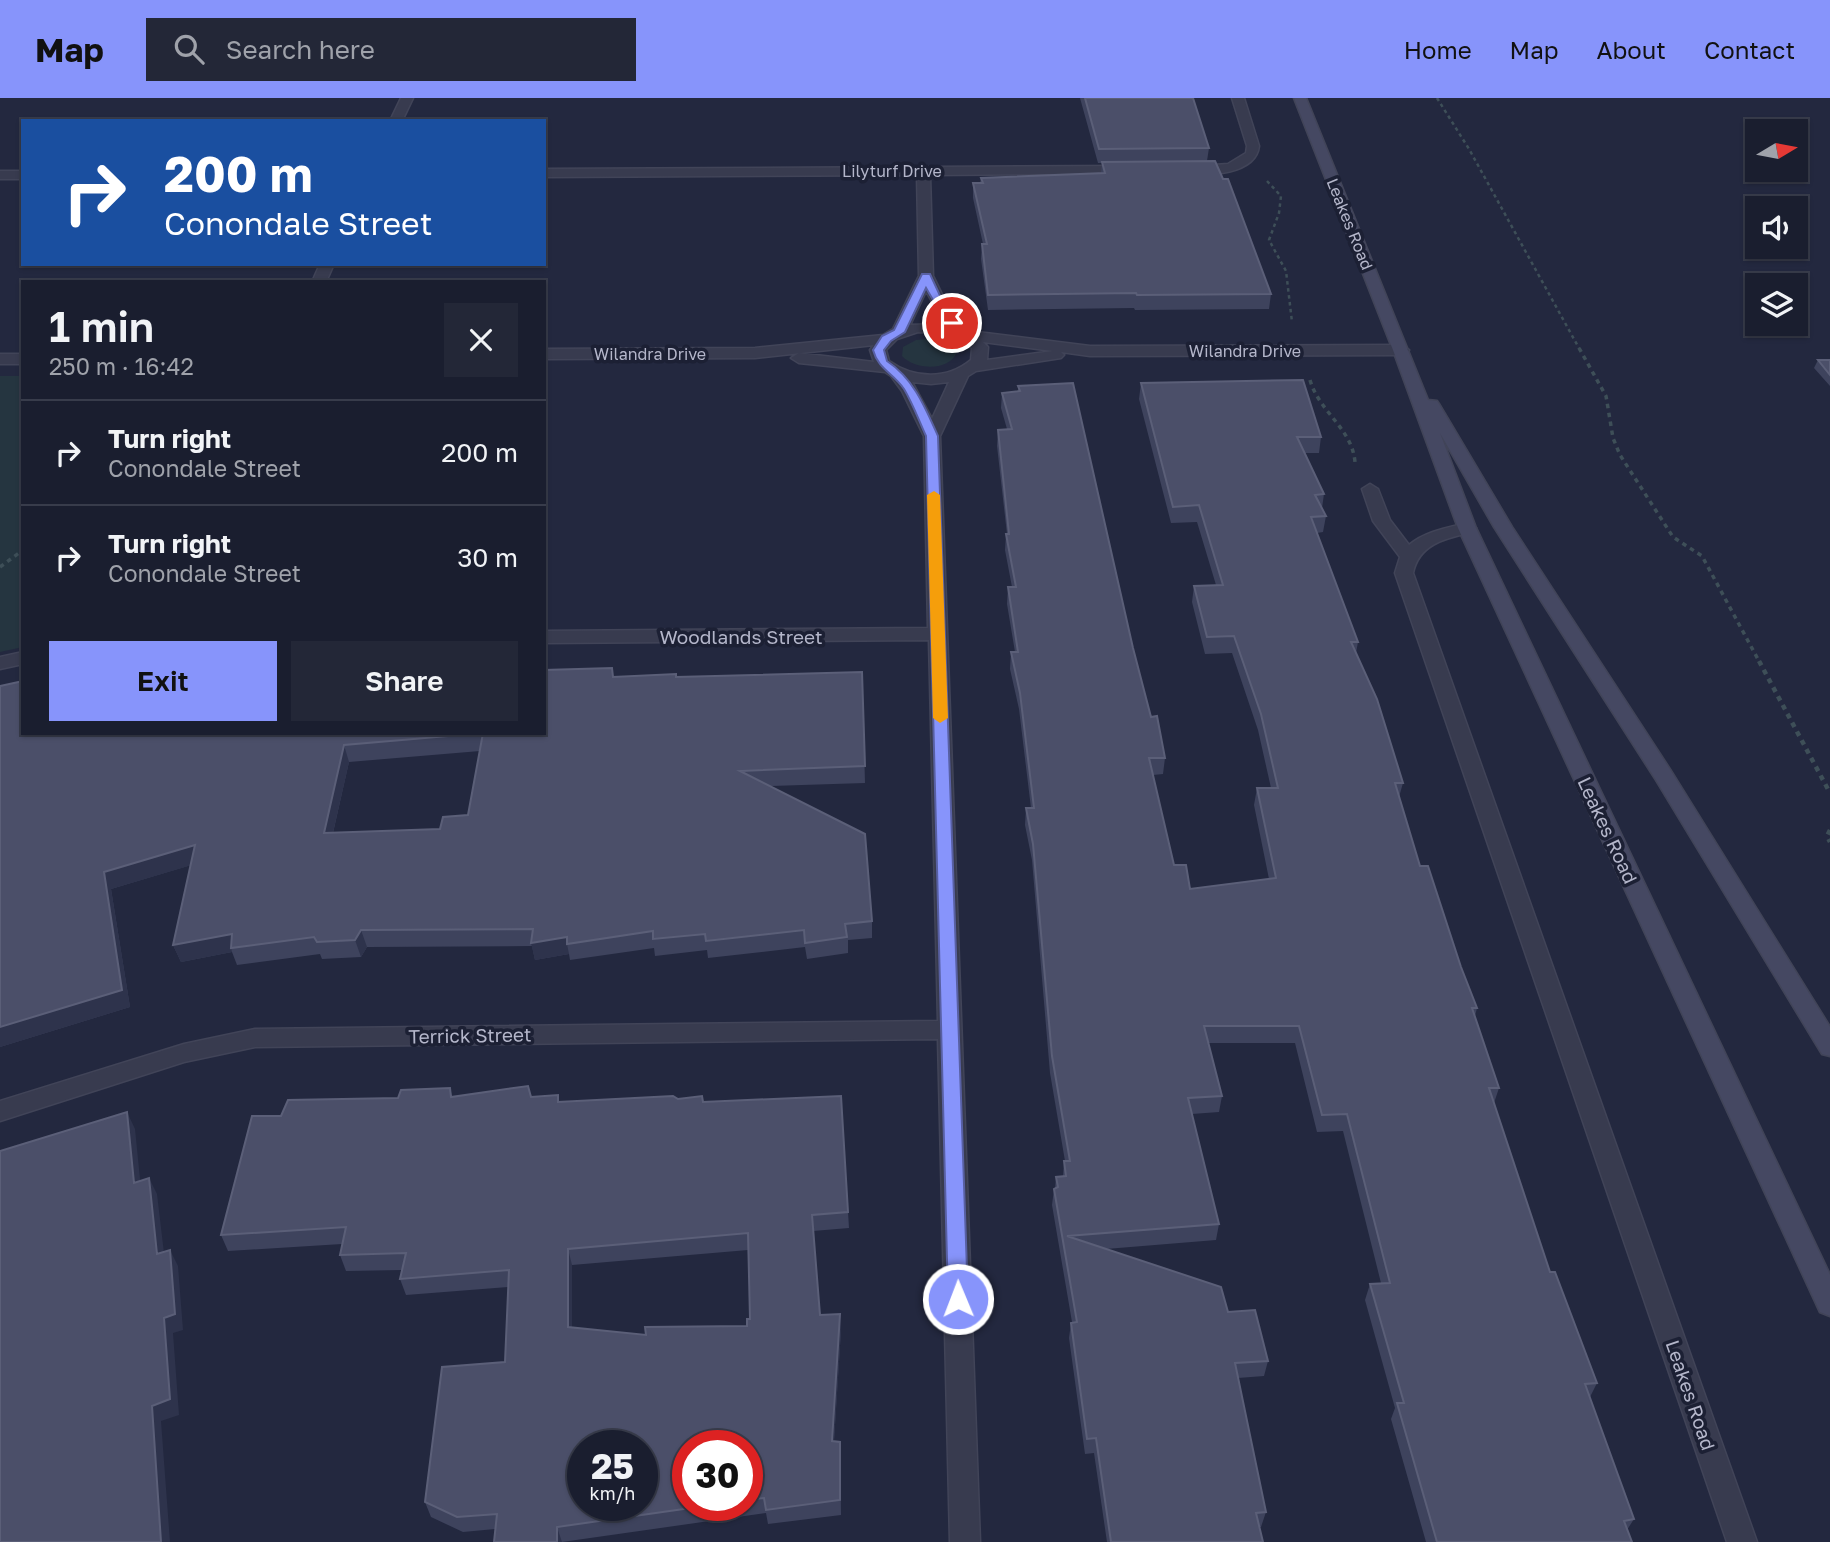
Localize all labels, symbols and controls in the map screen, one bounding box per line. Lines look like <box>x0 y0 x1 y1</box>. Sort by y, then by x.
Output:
search box <box>146 18 636 81</box>
text: Map <box>35 30 104 69</box>
icon: search <box>170 30 208 68</box>
text: Search here <box>226 34 375 65</box>
text: Home <box>1404 35 1472 64</box>
text: Map <box>1510 35 1559 64</box>
text: About <box>1597 35 1666 64</box>
text: Contact <box>1704 35 1795 64</box>
north arrow <box>1745 119 1808 182</box>
map controls <box>1745 119 1808 336</box>
text: 200 m <box>164 144 313 203</box>
icon: right <box>49 147 140 238</box>
street label: Lilyturf Drive <box>842 161 942 181</box>
street label: Leakes Road <box>1323 175 1377 273</box>
button: sound <box>1745 196 1808 259</box>
text: Conondale Street <box>164 204 432 242</box>
button: layers <box>1745 273 1808 336</box>
pin <box>922 293 982 353</box>
text: 1 min <box>49 301 154 351</box>
button: close <box>444 303 518 377</box>
icon: arrive <box>933 304 971 342</box>
street label: Wilandra Drive <box>1189 341 1301 361</box>
street label: Wilandra Drive <box>594 344 706 364</box>
text: 250 m · 16:42 <box>49 352 194 380</box>
text: Turn right <box>108 423 231 454</box>
icon: right <box>49 434 87 472</box>
text: 200 m <box>441 437 518 468</box>
text: Conondale Street <box>108 454 301 482</box>
text: Turn right <box>108 528 231 559</box>
icon: right <box>49 539 87 577</box>
text: 30 m <box>457 542 518 573</box>
text: Conondale Street <box>108 559 301 587</box>
street label: Woodlands Street <box>659 625 823 648</box>
button: Exit <box>49 641 277 721</box>
button: Share <box>291 641 518 721</box>
street label: Leakes Road <box>1573 773 1643 887</box>
street label: Terrick Street <box>408 1022 532 1048</box>
position arrow <box>921 1262 995 1336</box>
street label: Leakes Road <box>1661 1337 1721 1453</box>
speed limit sign: 30 <box>672 1430 763 1521</box>
text: 25 <box>591 1445 634 1487</box>
text: km/h <box>590 1482 635 1504</box>

